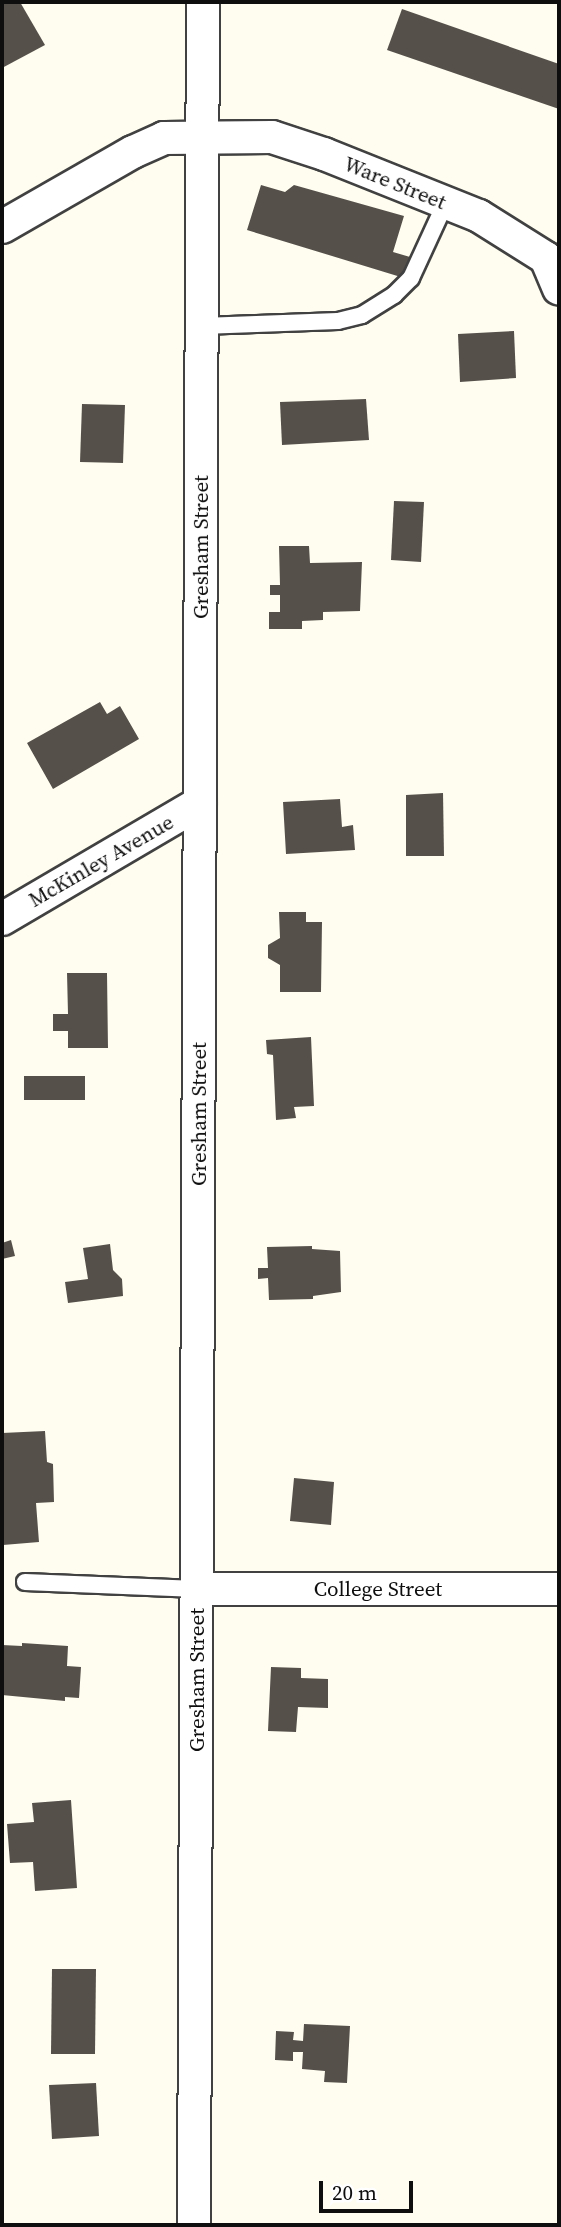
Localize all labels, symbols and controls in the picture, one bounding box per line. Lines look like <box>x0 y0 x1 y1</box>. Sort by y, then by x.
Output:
street label: Ware Street <box>340 151 450 215</box>
street label: Gresham Street <box>188 475 214 619</box>
street label: McKinley Avenue <box>24 809 178 913</box>
street label: Gresham Street <box>186 1042 212 1186</box>
street label: College Street <box>314 1576 442 1602</box>
street label: Gresham Street <box>184 1608 210 1752</box>
scale bar <box>323 2168 418 2212</box>
text: 20 m <box>332 2178 377 2207</box>

